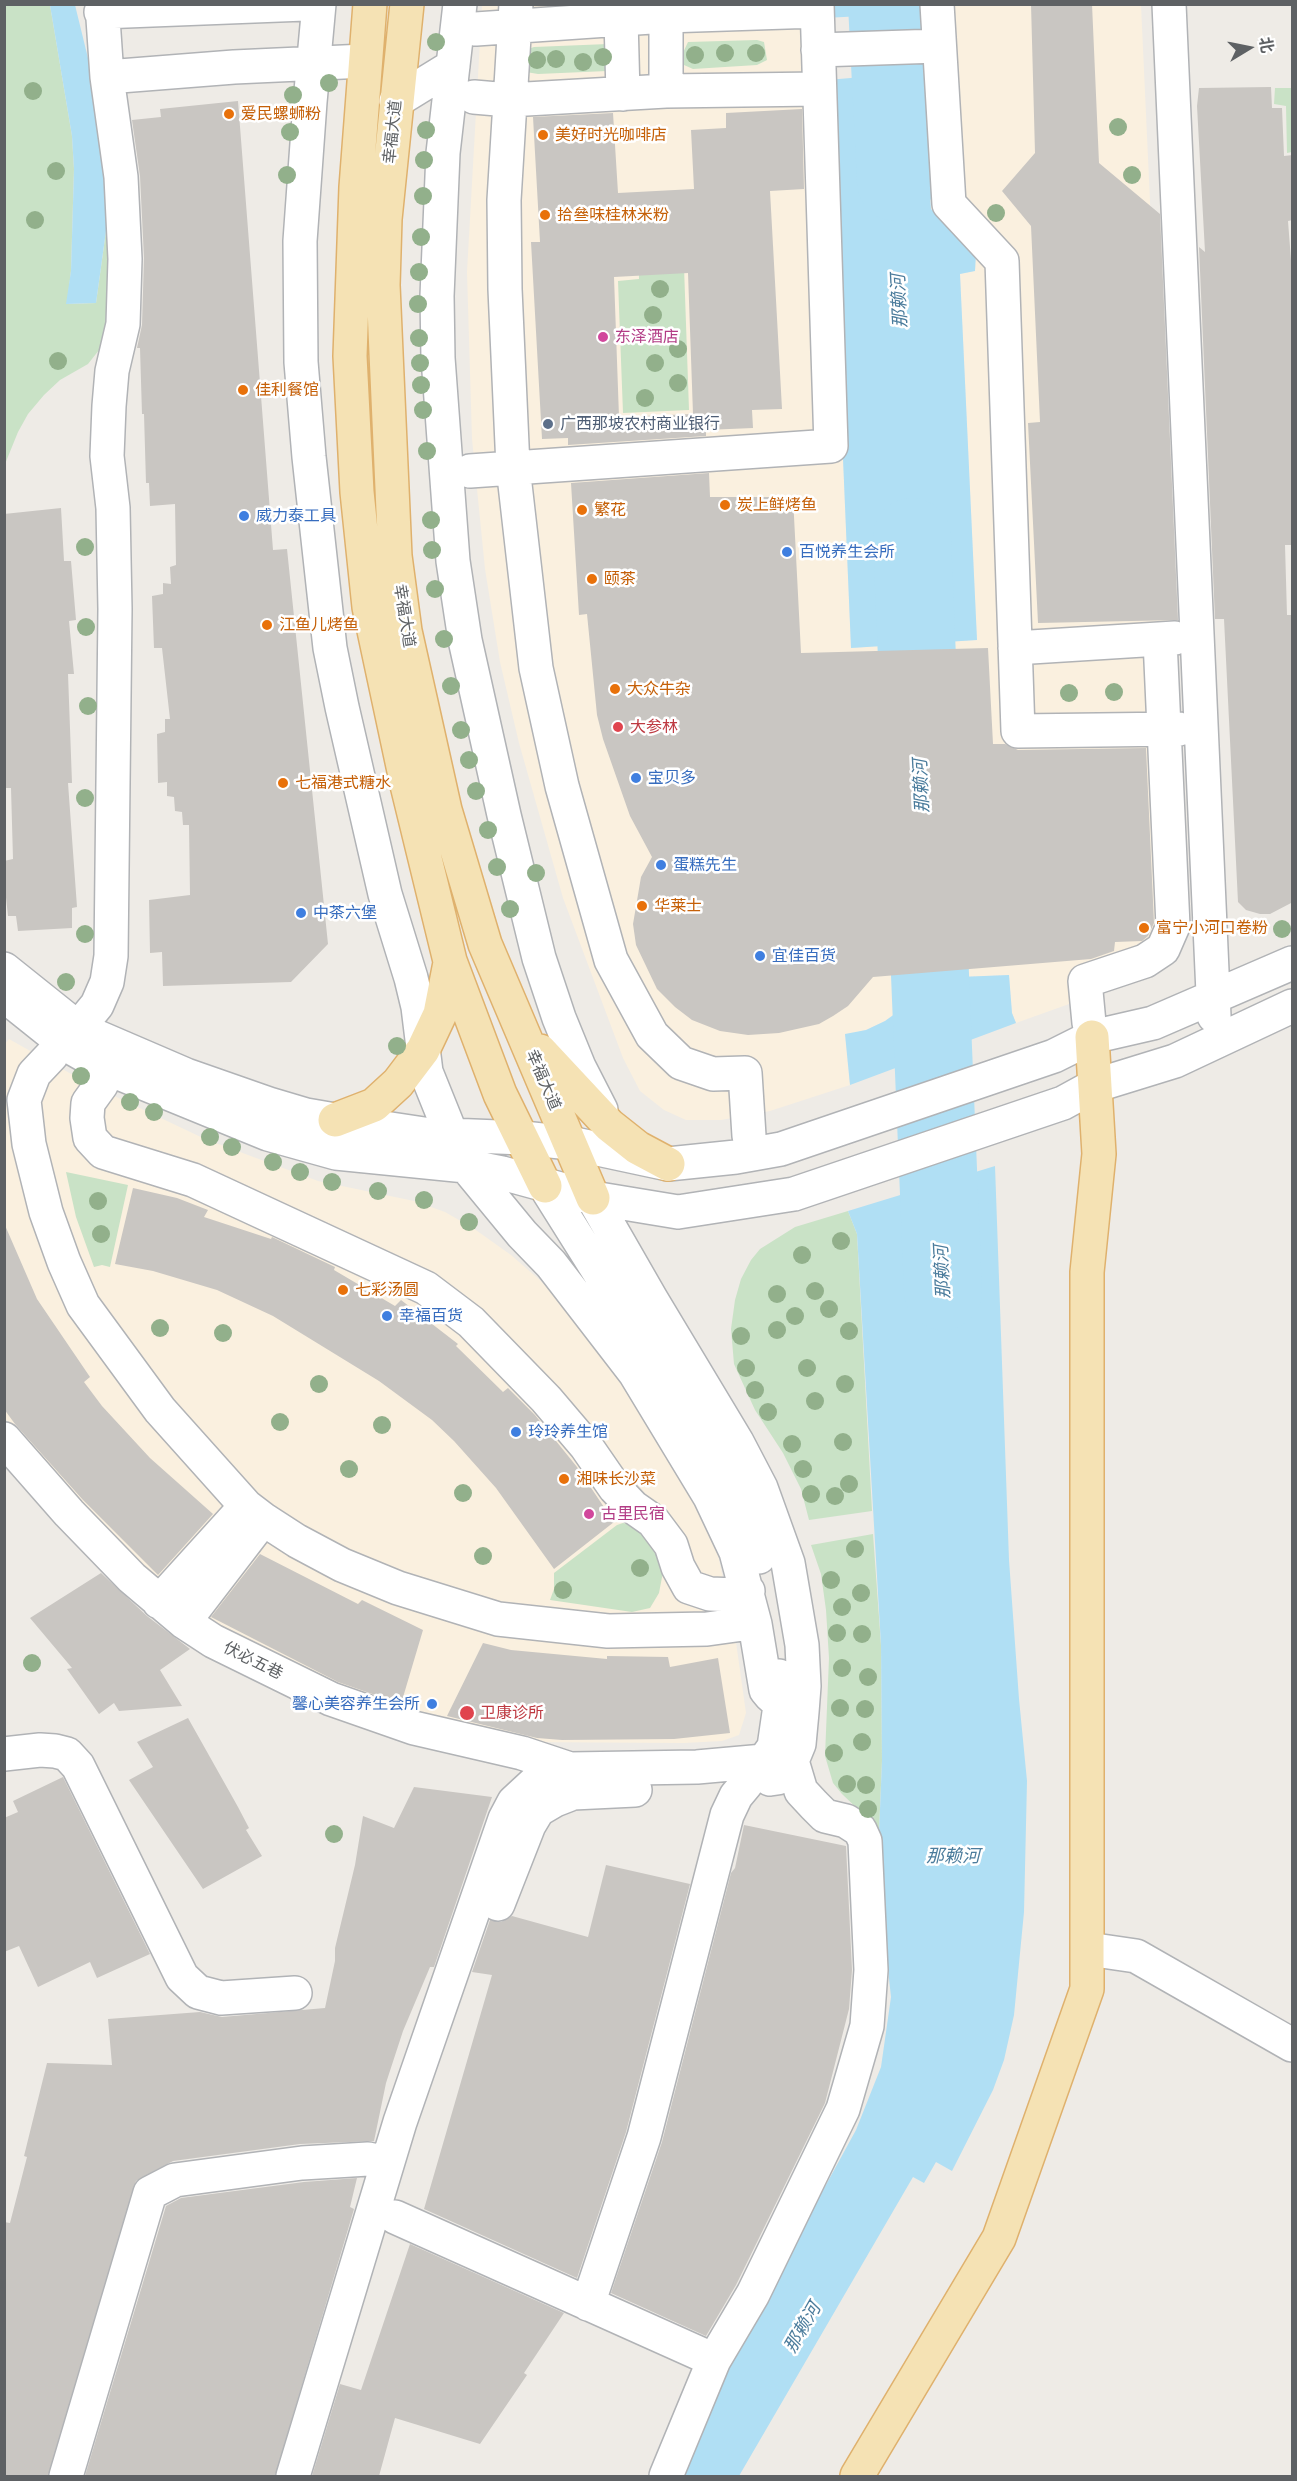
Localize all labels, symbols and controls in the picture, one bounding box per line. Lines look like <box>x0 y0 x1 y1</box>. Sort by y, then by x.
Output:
north arrow <box>1219 18 1279 78</box>
text: 北 <box>1255 35 1278 54</box>
street label: 幸福大道 <box>380 99 406 165</box>
place label: 爱民螺蛳粉 <box>241 104 321 124</box>
marker: 爱民螺蛳粉 <box>222 107 236 121</box>
place label: 美好时光咖啡店 <box>555 125 667 145</box>
marker: 美好时光咖啡店 <box>536 128 550 142</box>
place label: 拾叄味桂林米粉 <box>557 205 669 225</box>
marker: 拾叄味桂林米粉 <box>538 208 552 222</box>
water label: 那赖河 <box>888 273 912 329</box>
place label: 东泽酒店 <box>615 327 679 347</box>
marker: 东泽酒店 <box>596 330 610 344</box>
place label: 佳利餐馆 <box>255 380 319 400</box>
marker: 佳利餐馆 <box>236 383 250 397</box>
place label: 广西那坡农村商业银行 <box>560 414 720 434</box>
marker: 广西那坡农村商业银行 <box>541 417 555 431</box>
place label: 炭上鲜烤鱼 <box>737 495 817 515</box>
marker: 炭上鲜烤鱼 <box>718 498 732 512</box>
place label: 繁花 <box>594 500 626 520</box>
marker: 繁花 <box>575 503 589 517</box>
place label: 威力泰工具 <box>256 506 336 526</box>
marker: 威力泰工具 <box>237 509 251 523</box>
place label: 百悦养生会所 <box>799 542 895 562</box>
marker: 百悦养生会所 <box>780 545 794 559</box>
place label: 颐茶 <box>604 569 636 589</box>
marker: 颐茶 <box>585 572 599 586</box>
street label: 幸福大道 <box>390 583 418 649</box>
place label: 江鱼儿烤鱼 <box>279 615 359 635</box>
marker: 江鱼儿烤鱼 <box>260 618 274 632</box>
place label: 大众牛杂 <box>627 679 691 699</box>
marker: 大众牛杂 <box>608 682 622 696</box>
place label: 大参林 <box>630 717 678 737</box>
marker: 大参林 <box>611 720 625 734</box>
water label: 那赖河 <box>910 758 934 814</box>
place label: 宝贝多 <box>648 768 696 788</box>
marker: 宝贝多 <box>629 771 643 785</box>
place label: 七福港式糖水 <box>295 773 391 793</box>
marker: 七福港式糖水 <box>276 776 290 790</box>
place label: 蛋糕先生 <box>673 855 737 875</box>
marker: 蛋糕先生 <box>654 858 668 872</box>
place label: 华莱士 <box>654 896 702 916</box>
marker: 华莱士 <box>635 899 649 913</box>
place label: 中茶六堡 <box>313 903 377 923</box>
marker: 中茶六堡 <box>294 906 308 920</box>
place label: 富宁小河口卷粉 <box>1156 918 1268 938</box>
marker: 富宁小河口卷粉 <box>1137 921 1151 935</box>
place label: 宜佳百货 <box>772 946 836 966</box>
marker: 宜佳百货 <box>753 949 767 963</box>
street label: 幸福大道 <box>522 1047 564 1113</box>
water label: 那赖河 <box>931 1244 955 1300</box>
place label: 七彩汤圆 <box>355 1280 419 1300</box>
marker: 七彩汤圆 <box>336 1283 350 1297</box>
place label: 幸福百货 <box>399 1306 463 1326</box>
marker: 幸福百货 <box>380 1309 394 1323</box>
place label: 玲玲养生馆 <box>528 1422 608 1442</box>
marker: 玲玲养生馆 <box>509 1425 523 1439</box>
place label: 湘味长沙菜 <box>576 1469 656 1489</box>
marker: 湘味长沙菜 <box>557 1472 571 1486</box>
place label: 古里民宿 <box>601 1504 665 1524</box>
marker: 古里民宿 <box>582 1507 596 1521</box>
street label: 伏必五巷 <box>220 1638 286 1684</box>
place label: 馨心美容养生会所 <box>292 1694 420 1714</box>
marker: 馨心美容养生会所 <box>425 1697 439 1711</box>
place label: 卫康诊所 <box>480 1703 544 1723</box>
marker: 卫康诊所 <box>458 1704 476 1722</box>
water label: 那赖河 <box>926 1846 980 1868</box>
water label: 那赖河 <box>780 2299 826 2357</box>

